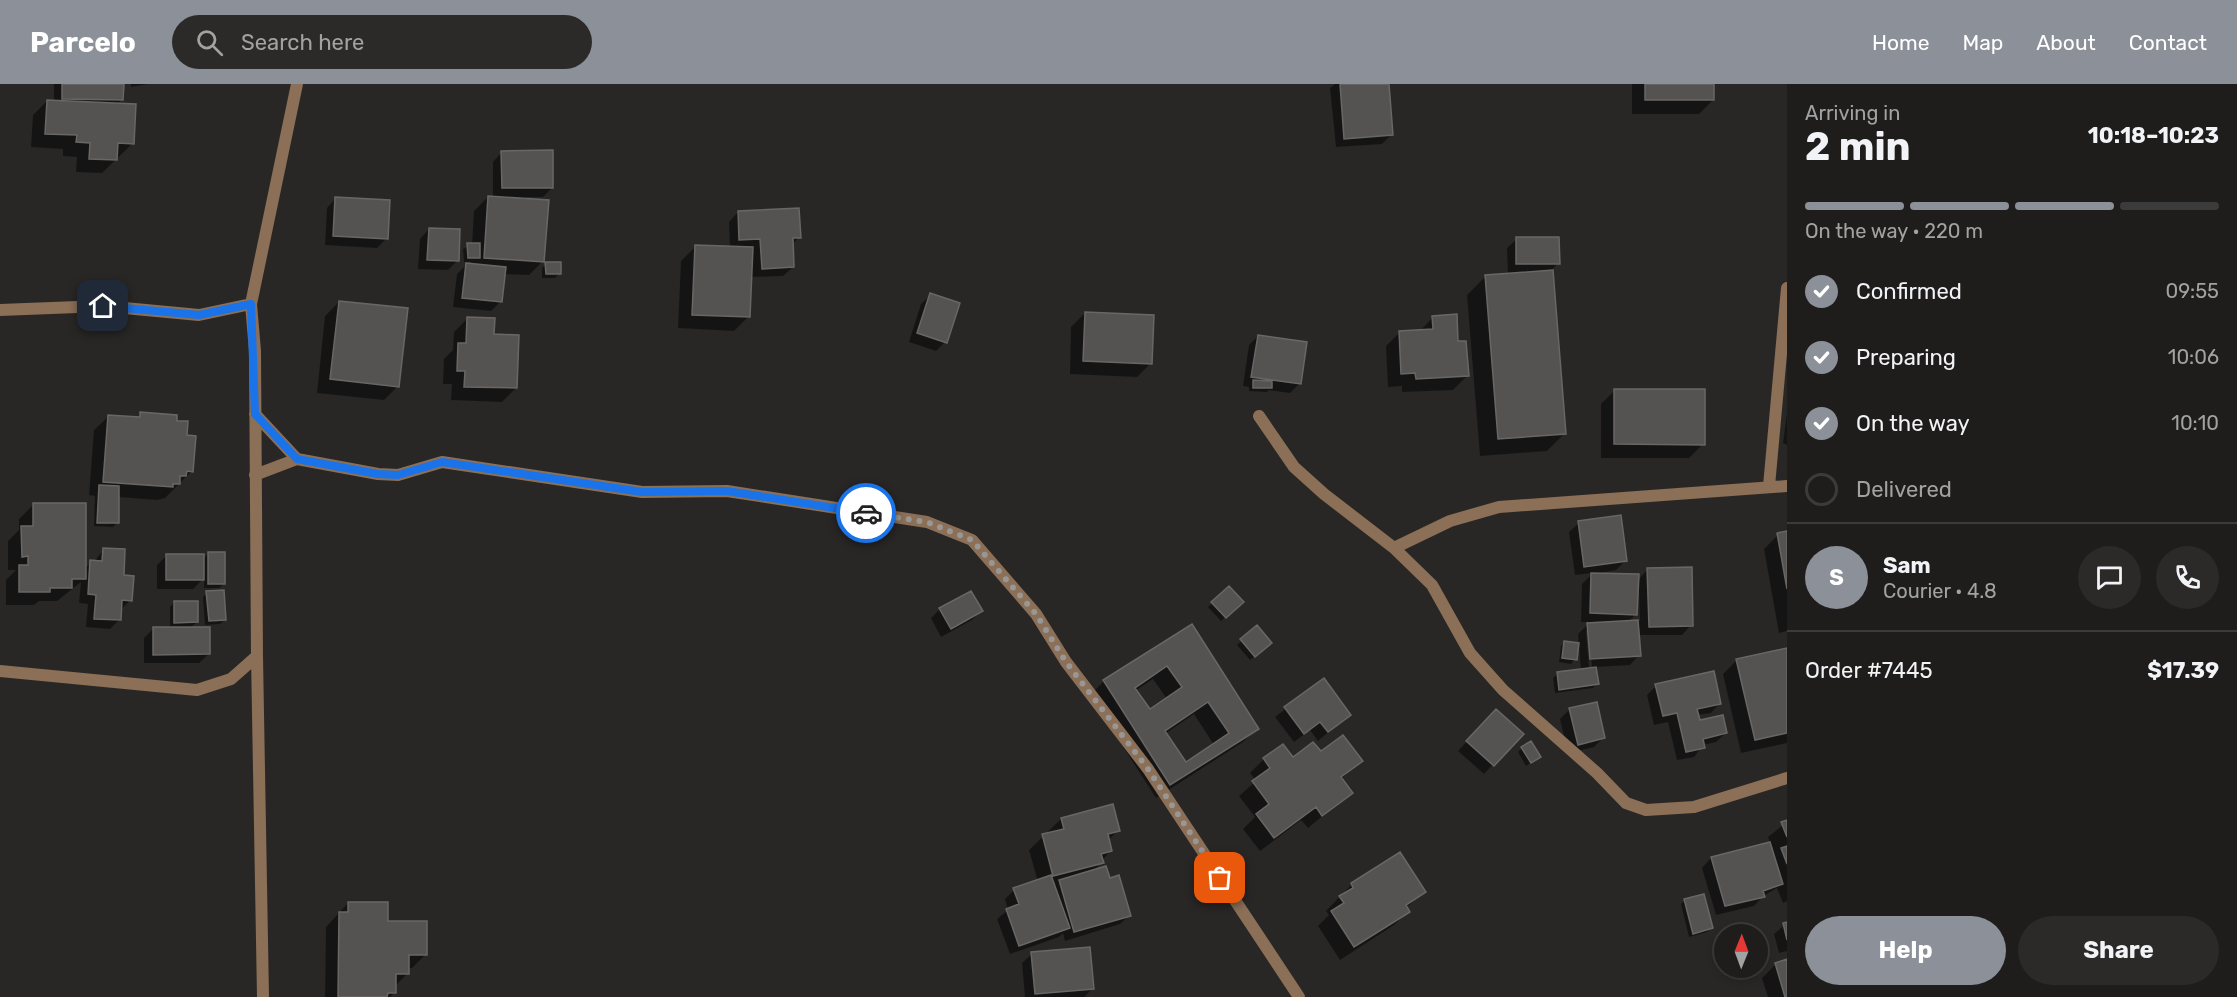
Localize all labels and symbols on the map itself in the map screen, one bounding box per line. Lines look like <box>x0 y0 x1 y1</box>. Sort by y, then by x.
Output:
pin <box>77 280 128 331</box>
courier <box>836 483 896 543</box>
pin <box>1194 852 1245 903</box>
north arrow <box>1714 924 1768 978</box>

